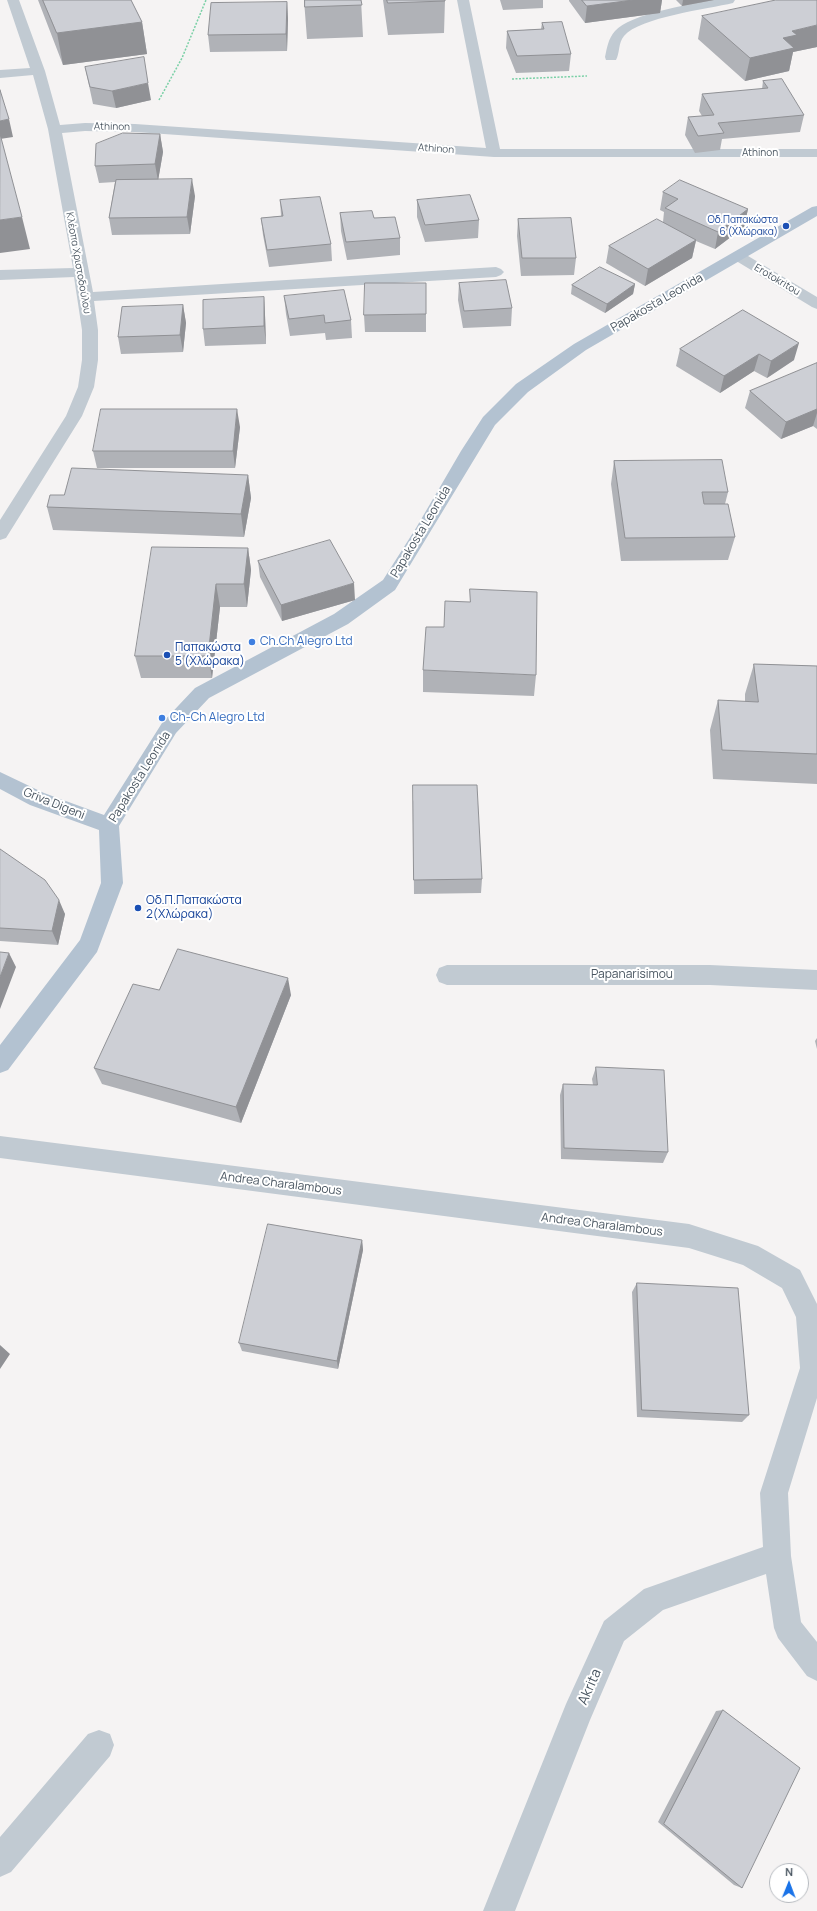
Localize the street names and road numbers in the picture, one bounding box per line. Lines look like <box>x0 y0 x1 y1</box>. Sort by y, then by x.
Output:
street label: Athinon <box>94 121 130 133</box>
street label: Athinon <box>418 142 454 156</box>
street label: Athinon <box>742 147 778 159</box>
street label: Κλέοπα Χριστοδούλου <box>63 211 93 315</box>
street label: Erotokritou <box>752 262 802 298</box>
street label: Papakosta Leonida <box>608 271 706 335</box>
street label: Papakosta Leonida <box>388 484 454 580</box>
street label: Papakosta Leonida <box>106 729 174 825</box>
street label: Griva Digeni <box>21 785 87 823</box>
street label: Papanarisimou <box>591 968 673 982</box>
street label: Andrea Charalambous <box>219 1169 343 1199</box>
street label: Andrea Charalambous <box>540 1210 664 1240</box>
street label: Akrita <box>575 1666 605 1708</box>

